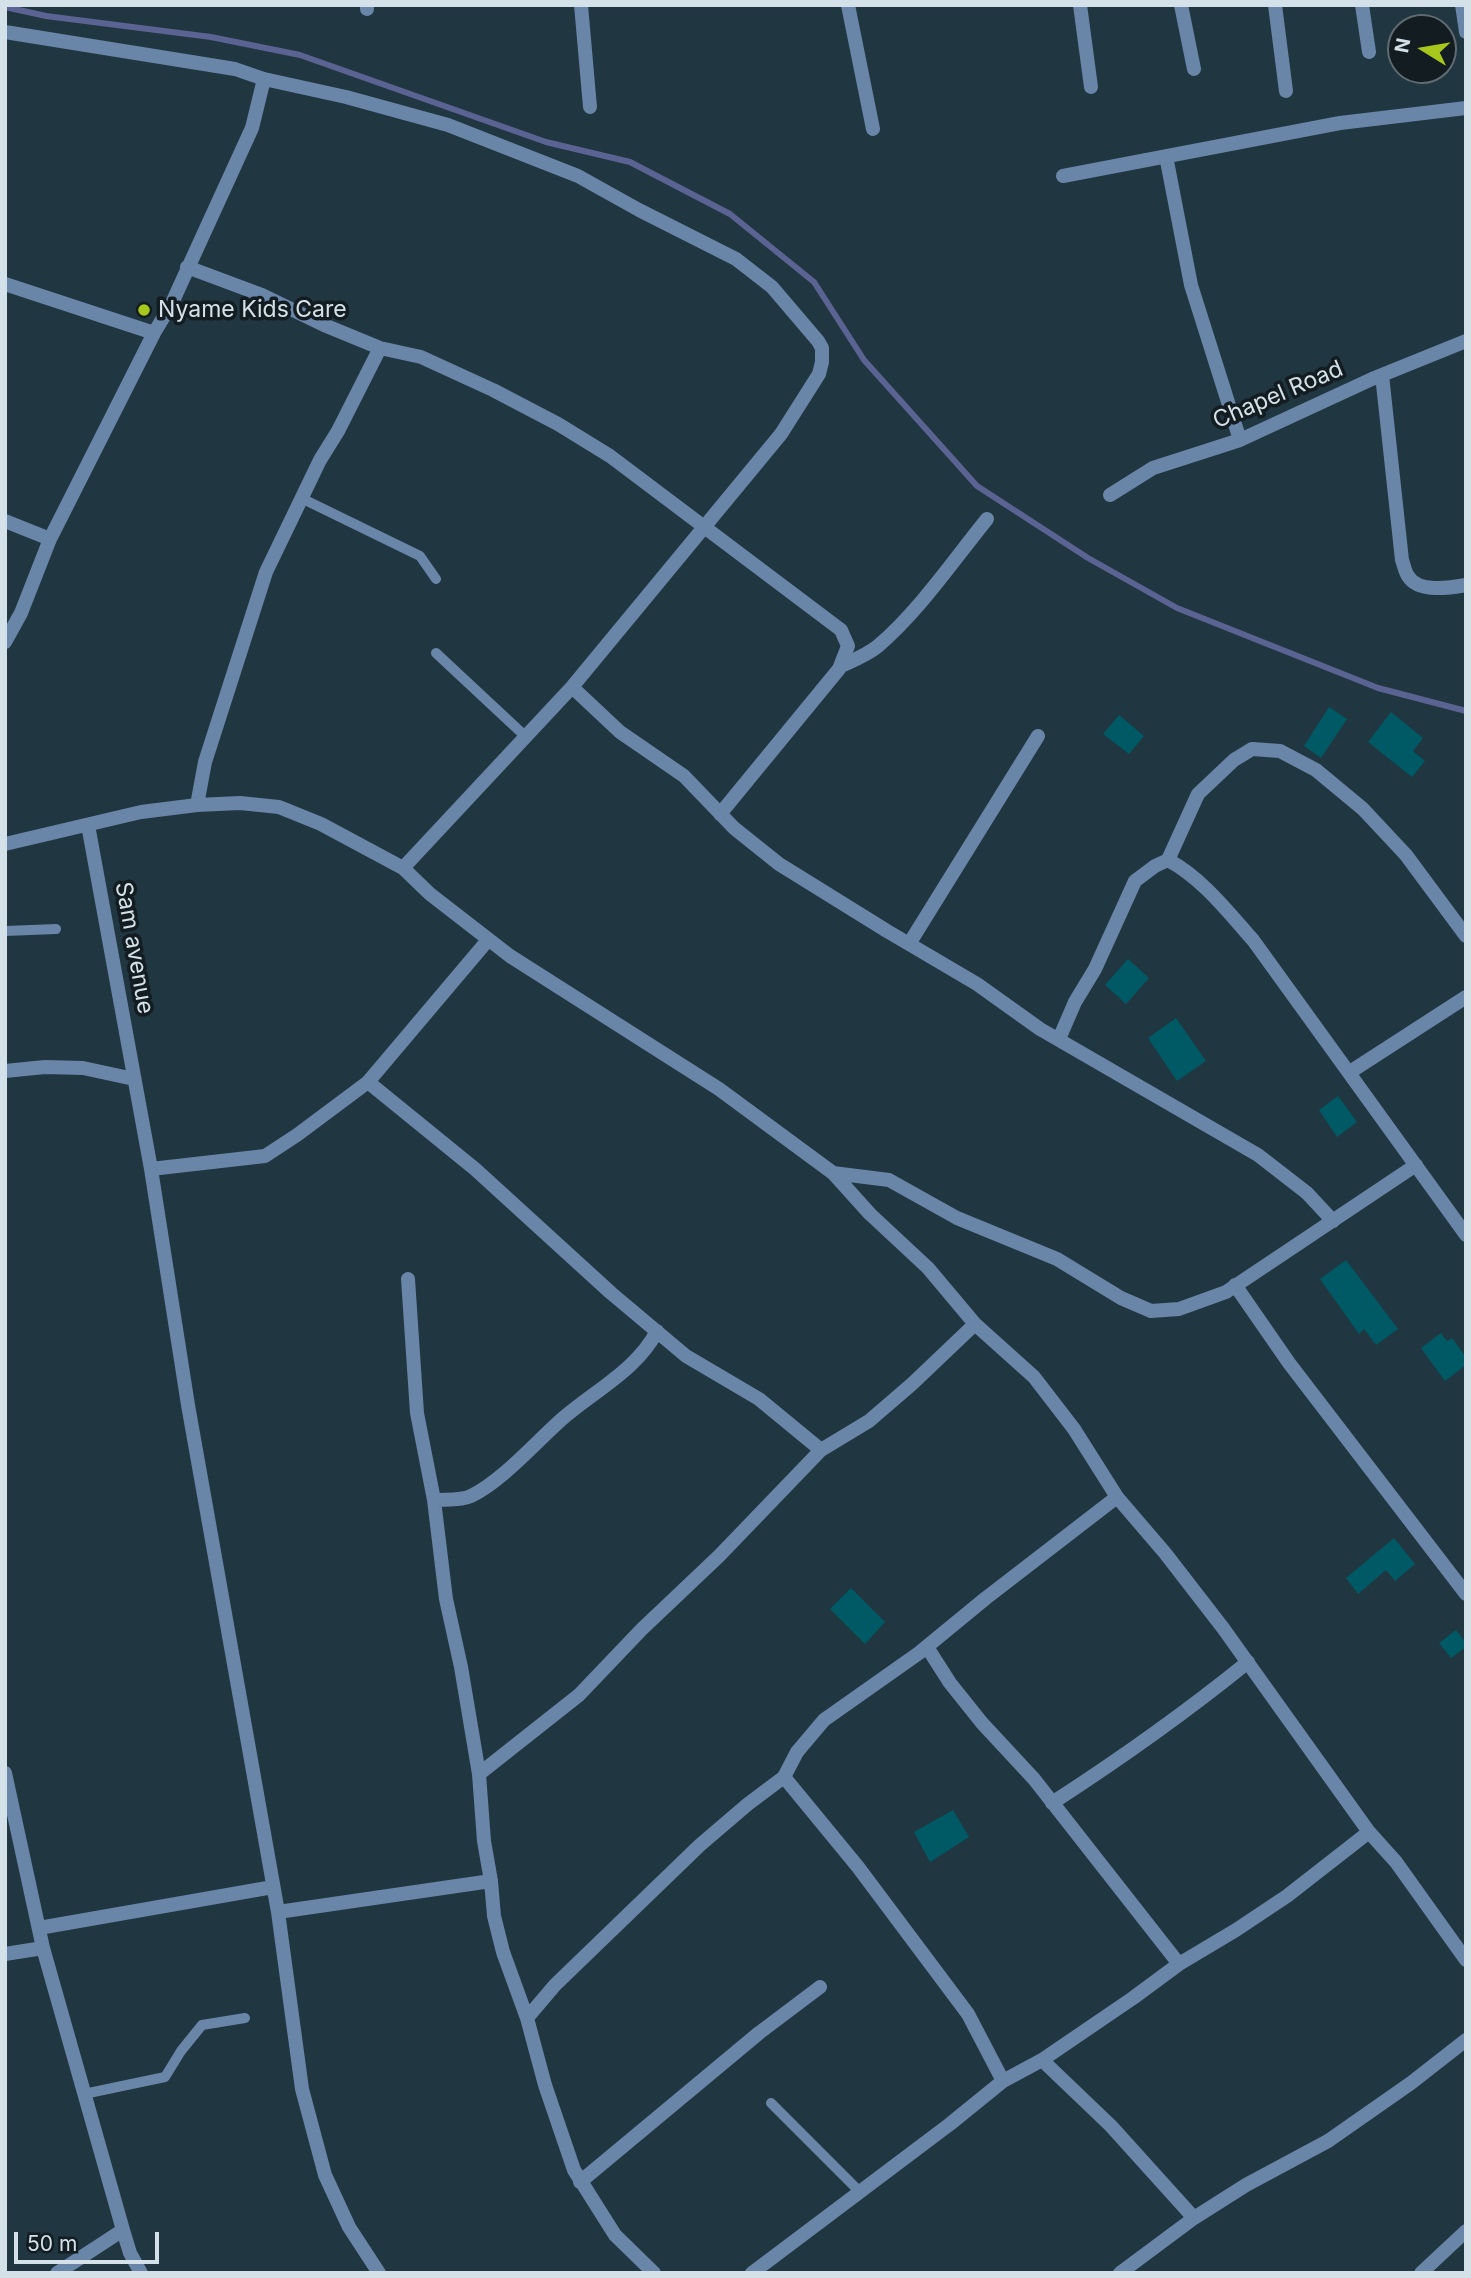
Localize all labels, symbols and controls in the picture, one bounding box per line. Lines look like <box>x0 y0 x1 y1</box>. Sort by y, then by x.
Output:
north arrow <box>1387 14 1457 84</box>
text: N <box>1390 36 1416 55</box>
place label: Nyame Kids Care <box>158 296 347 324</box>
marker: Nyame Kids Care <box>136 302 152 318</box>
street label: Chapel Road <box>1209 355 1347 435</box>
street label: Sam avenue <box>109 880 159 1016</box>
scale bar <box>18 2218 163 2262</box>
text: 50 m <box>27 2231 77 2256</box>

